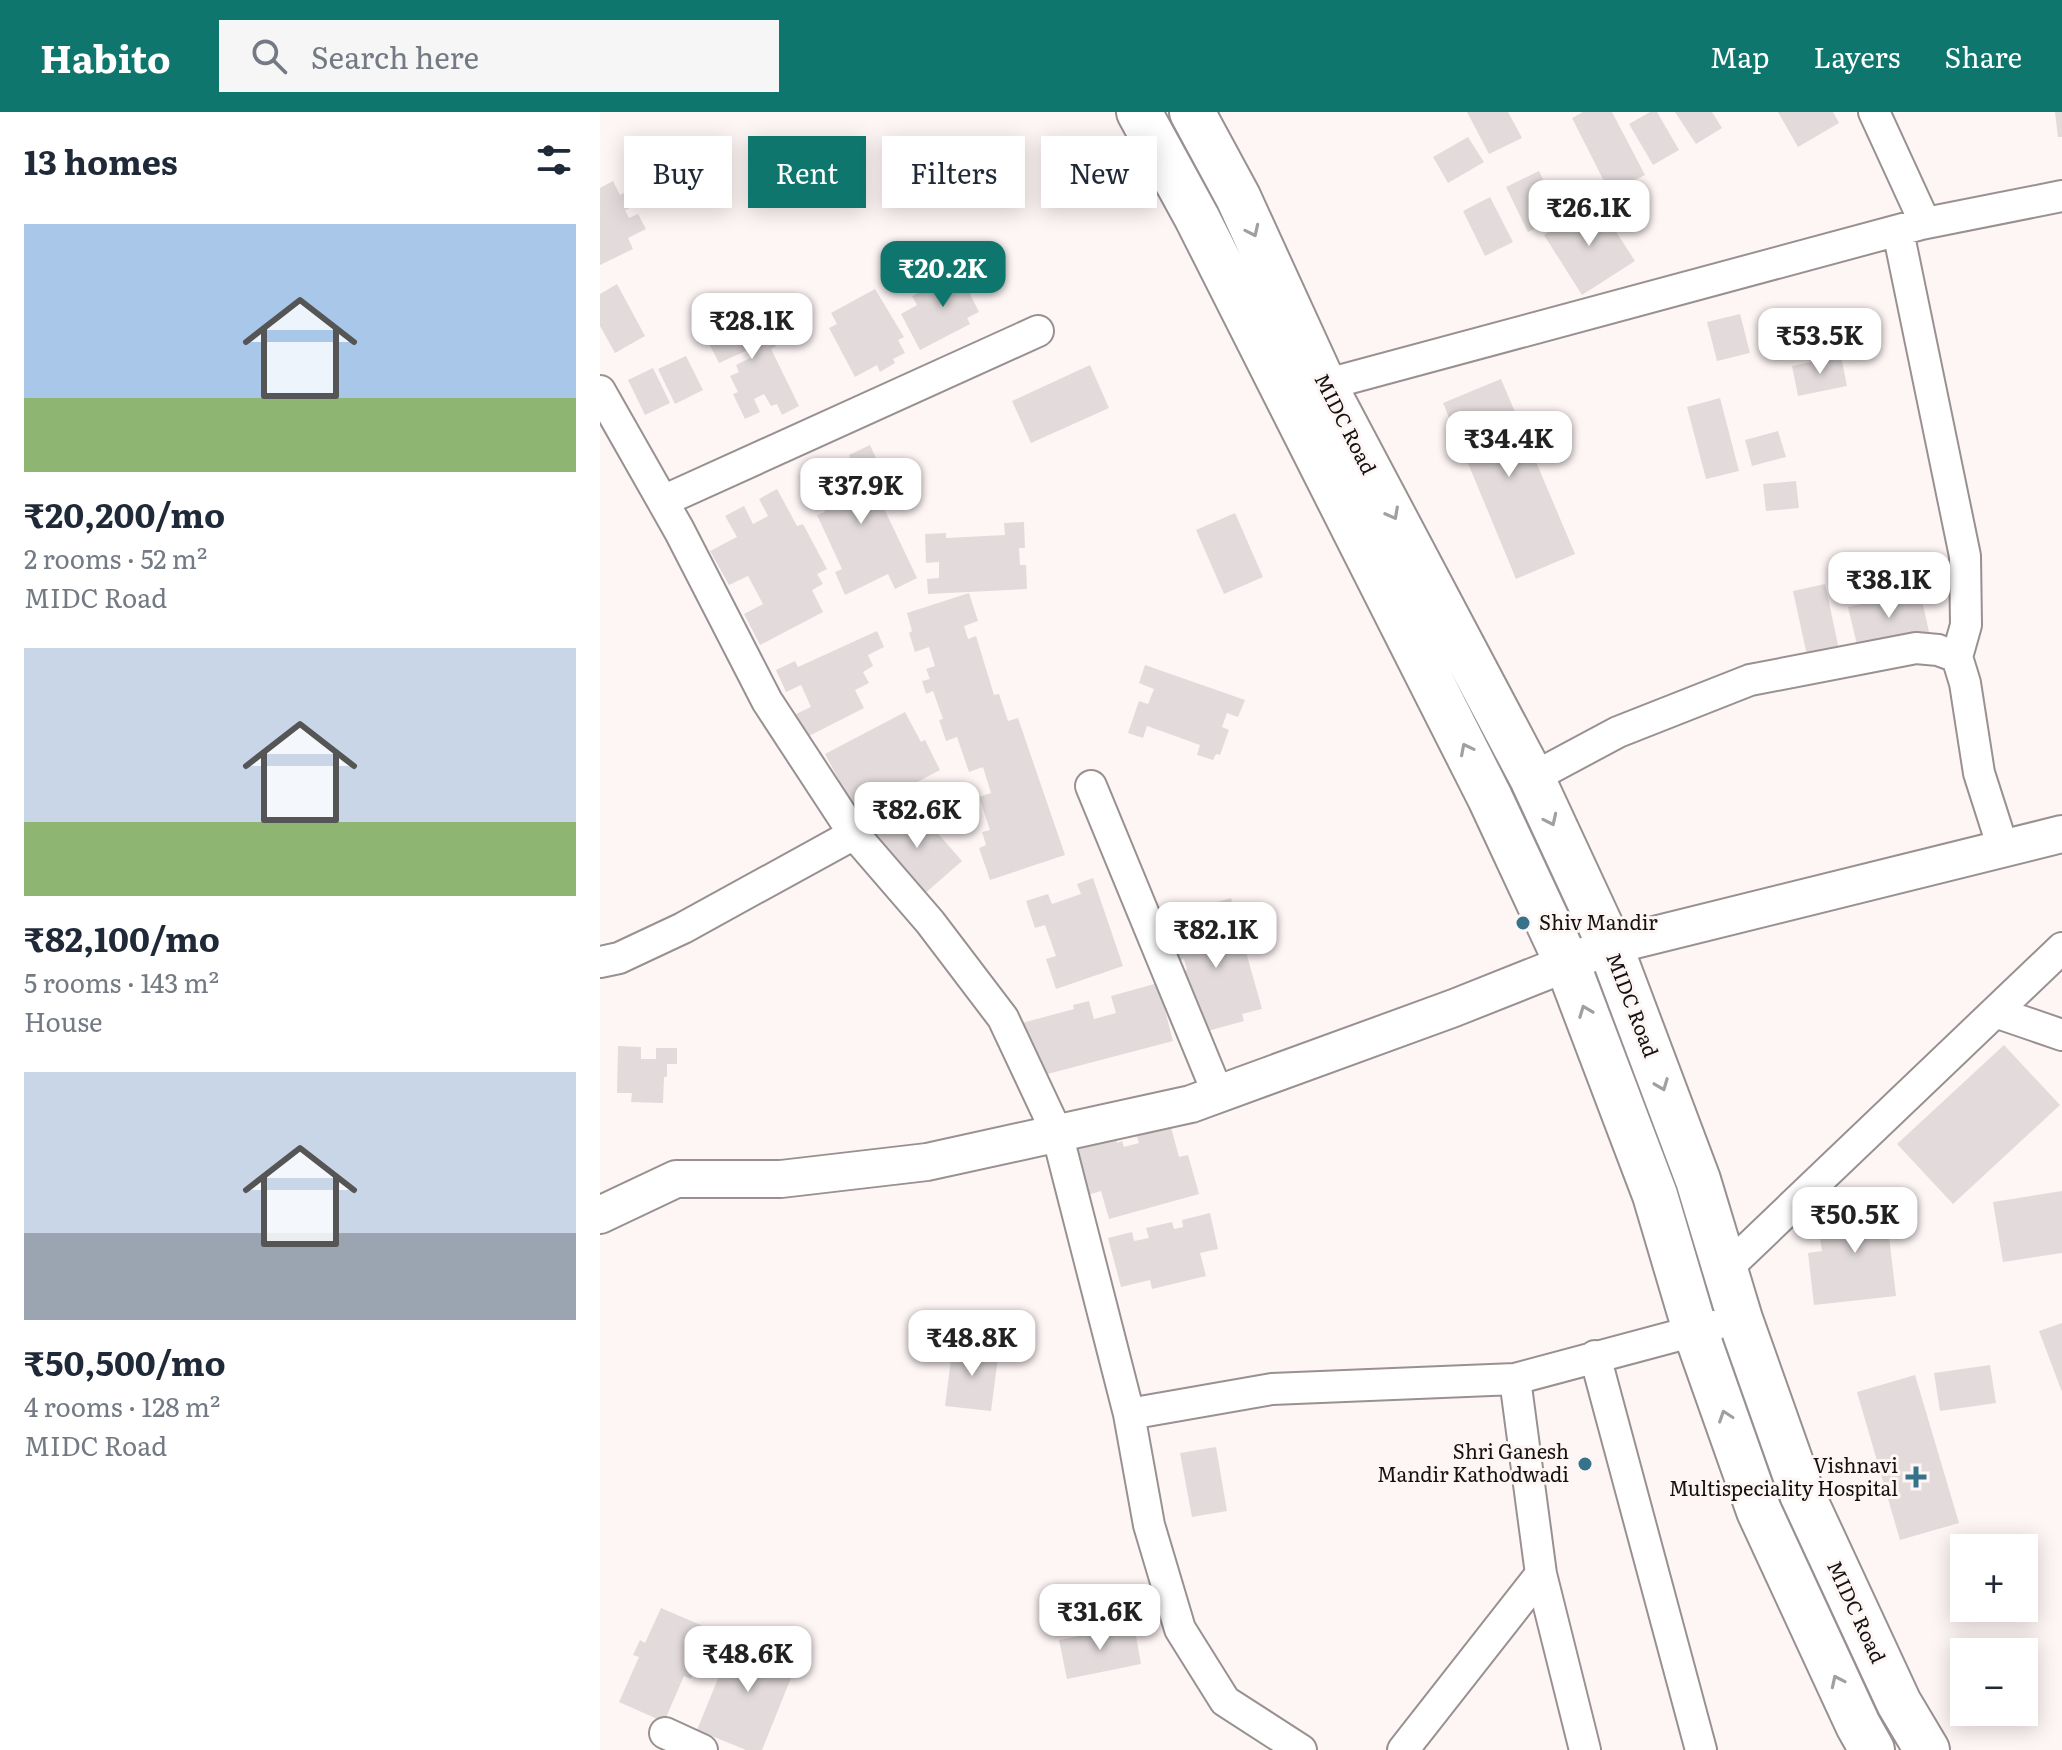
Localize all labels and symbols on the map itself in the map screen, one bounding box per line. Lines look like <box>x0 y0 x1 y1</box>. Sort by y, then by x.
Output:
pin: ₹26.1K <box>1524 180 1654 248</box>
one-way arrow <box>1244 223 1260 237</box>
pin: ₹20.2K <box>878 241 1008 309</box>
pin: ₹28.1K <box>687 293 817 361</box>
pin: ₹53.5K <box>1755 308 1885 376</box>
street label: MIDC Road <box>1308 367 1385 479</box>
pin: ₹34.4K <box>1444 411 1574 479</box>
pin: ₹37.9K <box>796 458 926 526</box>
one-way arrow <box>1383 506 1398 521</box>
pin: ₹38.1K <box>1824 552 1954 620</box>
one-way arrow <box>1460 743 1475 758</box>
pin: ₹82.6K <box>852 782 982 850</box>
one-way arrow <box>1541 811 1557 826</box>
pin: ₹82.1K <box>1151 902 1281 970</box>
place label: Shiv Mandir <box>1539 906 1658 936</box>
marker: Shiv Mandir <box>1514 914 1532 932</box>
street label: MIDC Road <box>1600 948 1668 1061</box>
one-way arrow <box>1578 1005 1595 1019</box>
one-way arrow <box>1652 1077 1669 1091</box>
pin: ₹50.5K <box>1790 1187 1920 1255</box>
pin: ₹48.8K <box>907 1310 1037 1378</box>
one-way arrow <box>1718 1409 1735 1423</box>
place label: Shri Ganesh Mandir Kathodwadi <box>1377 1435 1569 1488</box>
place label: Vishnavi Multispeciality Hospital <box>1669 1449 1898 1502</box>
marker: Shri Ganesh Mandir Kathodwadi <box>1576 1455 1594 1473</box>
marker: Vishnavi Multispeciality Hospital <box>1905 1466 1927 1488</box>
street label: MIDC Road <box>1821 1555 1895 1667</box>
pin: ₹31.6K <box>1035 1584 1165 1652</box>
pin: ₹48.6K <box>683 1626 813 1694</box>
one-way arrow <box>1831 1674 1847 1689</box>

